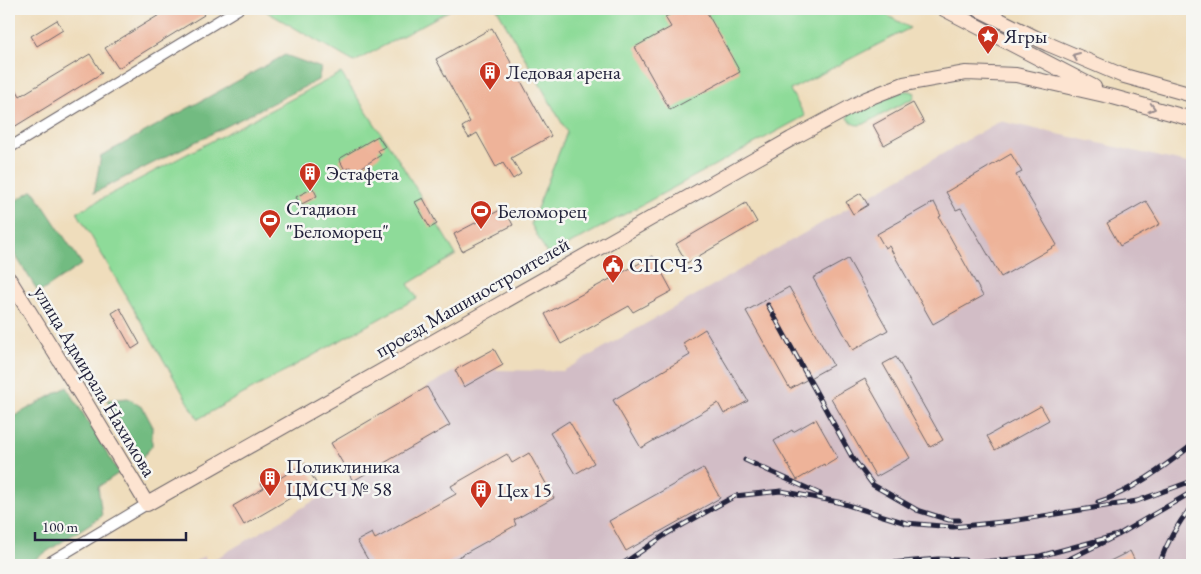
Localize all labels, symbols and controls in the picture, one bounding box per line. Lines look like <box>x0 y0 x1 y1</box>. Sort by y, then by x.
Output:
place label: Ягры <box>1003 23 1047 49</box>
place icon: Ягры <box>976 24 1000 55</box>
one-way arrow <box>1072 51 1081 62</box>
place label: Ледовая арена <box>506 59 621 85</box>
building icon: Ледовая арена <box>478 60 502 91</box>
one-way arrow <box>1148 102 1156 112</box>
place label: Эстафета <box>326 160 399 186</box>
building icon: Эстафета <box>298 161 322 192</box>
place label: Стадион "Беломорец" <box>286 195 389 244</box>
place label: Беломорец <box>497 198 587 224</box>
sports icon: Беломорец <box>469 199 493 230</box>
sports icon: Стадион "Беломорец" <box>258 208 282 239</box>
street label: проезд Машиностроителей <box>370 231 574 363</box>
place label: СПСЧ-3 <box>629 252 703 278</box>
public building icon: СПСЧ-3 <box>601 253 625 284</box>
street label: улица Адмирала Нахимова <box>28 281 162 481</box>
place label: Поликлиника ЦМСЧ № 58 <box>286 453 400 502</box>
building icon: Поликлиника ЦМСЧ № 58 <box>258 466 282 497</box>
place label: Цех 15 <box>497 477 552 503</box>
building icon: Цех 15 <box>469 478 493 509</box>
scale bar <box>35 509 186 541</box>
text: 100 m <box>42 517 79 536</box>

